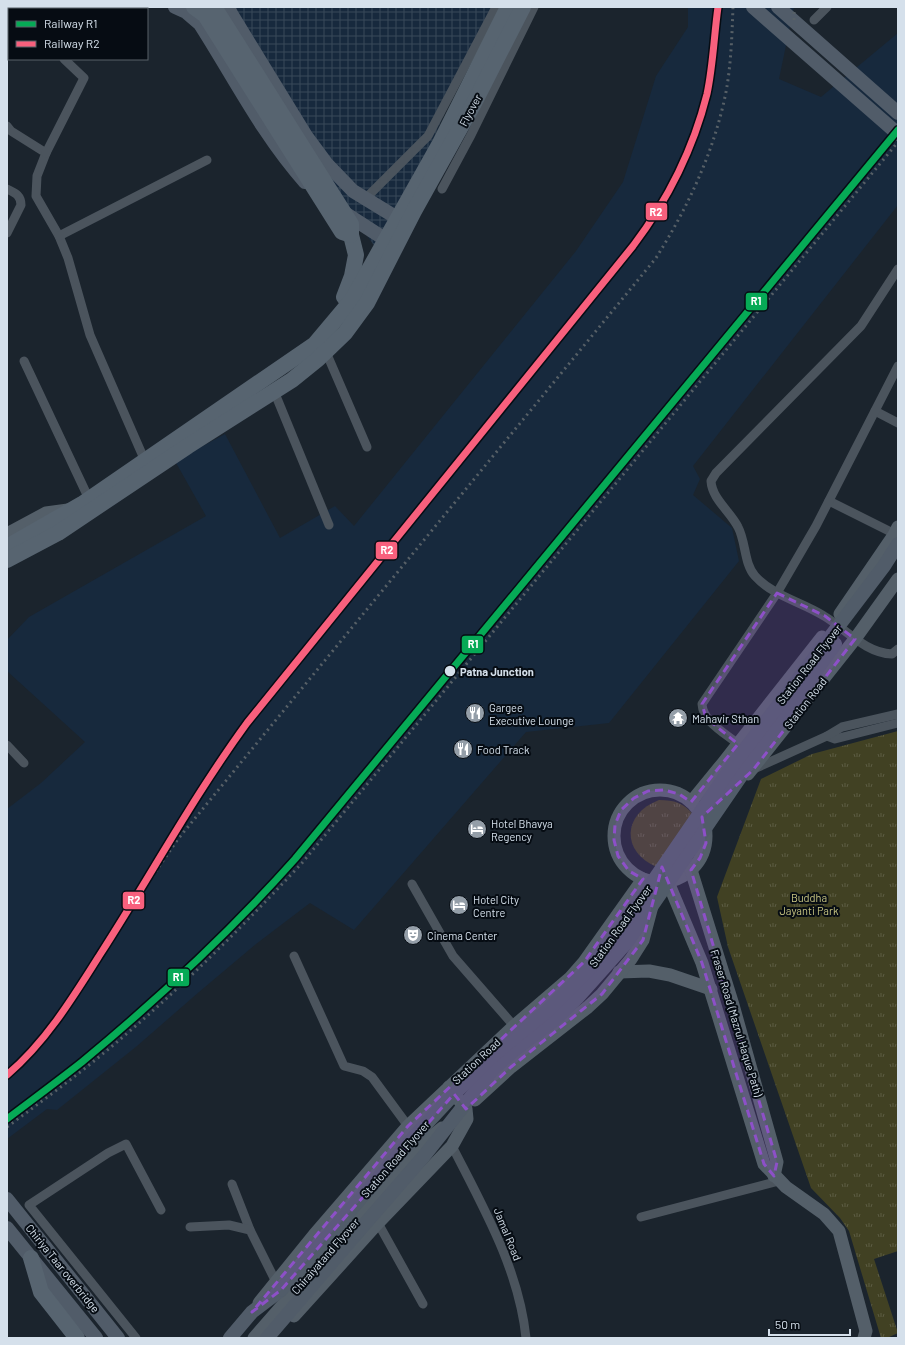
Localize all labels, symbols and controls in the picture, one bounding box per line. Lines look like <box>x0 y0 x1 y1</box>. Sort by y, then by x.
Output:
legend <box>8 8 148 60</box>
text: Railway R1 <box>44 16 97 30</box>
text: Railway R2 <box>44 36 100 50</box>
street label: Flyover <box>456 92 484 128</box>
line badge: R2 <box>645 202 668 221</box>
text: R2 <box>650 205 662 218</box>
line badge: R1 <box>745 292 768 311</box>
text: R1 <box>751 294 761 307</box>
line badge: R2 <box>375 541 398 560</box>
text: R2 <box>381 543 393 556</box>
street label: Station Road Flyover <box>774 621 844 707</box>
line badge: R1 <box>461 635 484 654</box>
text: R1 <box>468 637 478 650</box>
marker: Patna Junction <box>443 664 457 678</box>
place label: Patna Junction <box>460 665 534 678</box>
street label: Station Road <box>781 675 829 731</box>
place label: Gargee Executive Lounge <box>489 701 574 727</box>
restaurant icon: Gargee Executive Lounge <box>464 702 486 724</box>
temple icon: Mahavir Sthan <box>667 707 689 729</box>
place label: Mahavir Sthan <box>692 712 759 725</box>
restaurant icon: Food Track <box>452 738 474 760</box>
place label: Food Track <box>477 743 530 756</box>
place label: Hotel Bhavya Regency <box>491 817 553 843</box>
hotel icon: Hotel Bhavya Regency <box>466 818 488 840</box>
street label: Station Road Flyover <box>586 883 654 969</box>
line badge: R2 <box>122 891 145 910</box>
park label: Buddha Jayanti Park <box>779 891 839 917</box>
text: R2 <box>128 893 140 906</box>
place label: Hotel City Centre <box>473 893 519 919</box>
hotel icon: Hotel City Centre <box>448 894 470 916</box>
theatre icon: Cinema Center <box>402 924 424 946</box>
place label: Cinema Center <box>427 929 497 942</box>
street label: Fraser Road (Mazrul Haque Path) <box>708 948 766 1098</box>
line badge: R1 <box>167 968 190 987</box>
text: R1 <box>173 970 183 983</box>
street label: Station Road <box>449 1035 503 1087</box>
street label: Station Road Flyover <box>358 1118 432 1200</box>
street label: Jamal Road <box>492 1206 524 1262</box>
street label: Chiraiyatand Flyover <box>288 1215 362 1297</box>
street label: Chiriya Taar overbridge <box>23 1221 103 1315</box>
scale bar <box>769 1311 850 1337</box>
text: 50 m <box>775 1317 800 1331</box>

